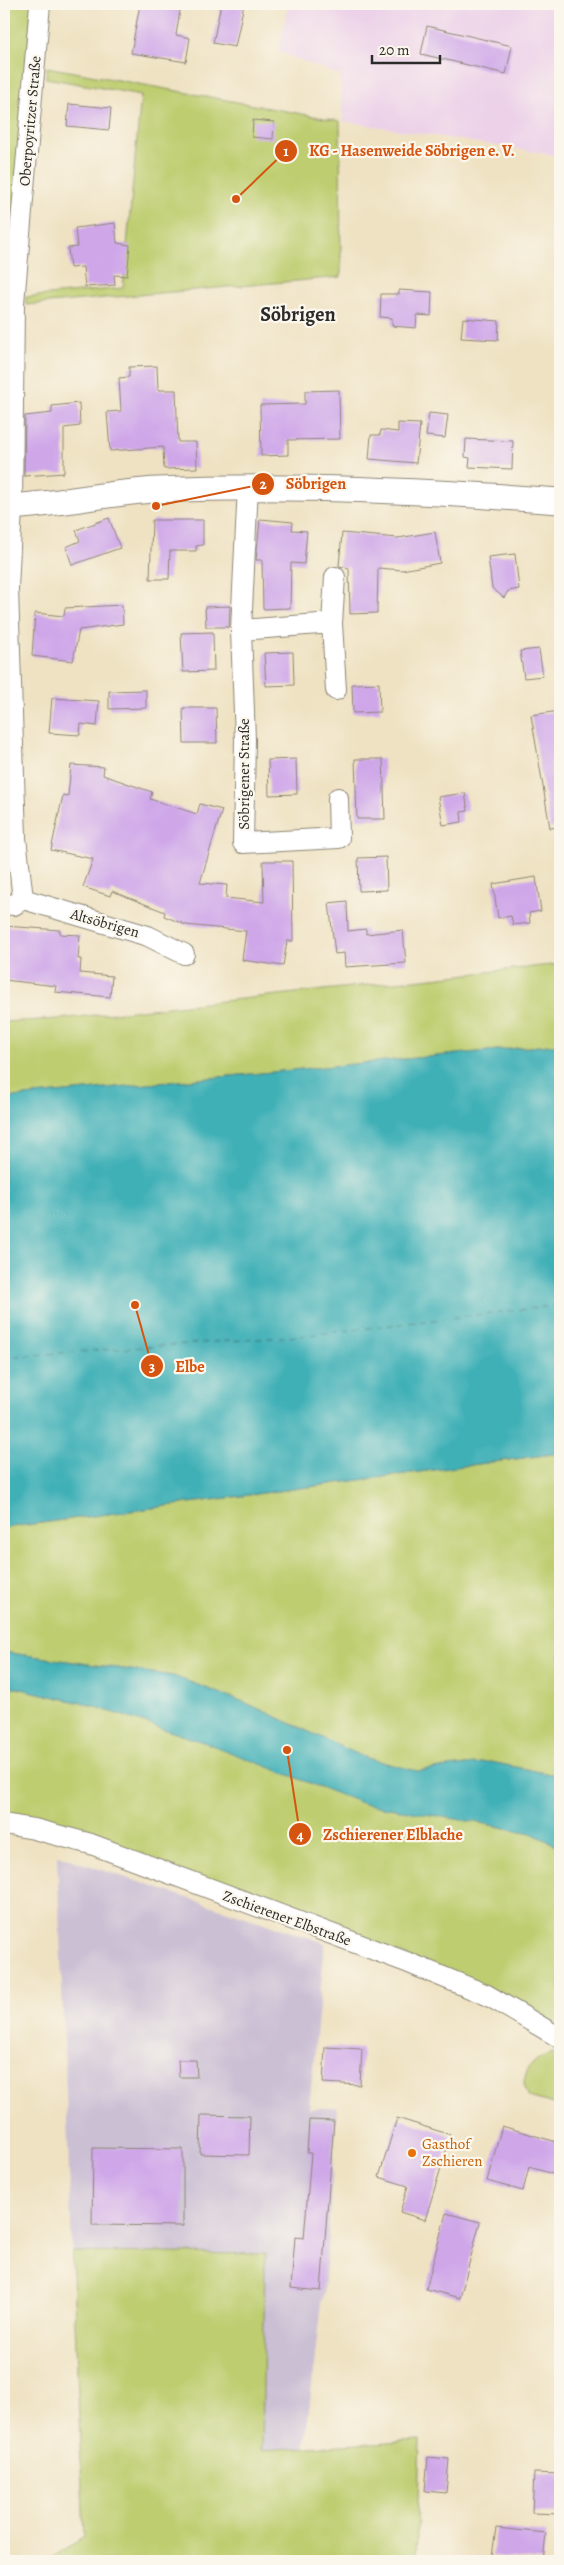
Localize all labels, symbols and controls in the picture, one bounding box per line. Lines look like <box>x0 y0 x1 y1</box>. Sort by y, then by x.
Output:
scale bar <box>372 32 439 64</box>
text: 20 m <box>379 40 410 60</box>
street label: Oberpoyritzer Straße <box>14 55 46 187</box>
callout: KG - Hasenweide Söbrigen e. V. <box>273 135 525 166</box>
text: KG - Hasenweide Söbrigen e. V. <box>309 140 515 162</box>
text: 1 <box>283 141 289 161</box>
district label: Söbrigen <box>260 301 336 328</box>
callout: Söbrigen <box>251 468 356 499</box>
text: Söbrigen <box>286 473 346 495</box>
text: 2 <box>259 474 267 494</box>
street label: Söbrigener Straße <box>234 718 254 830</box>
street label: Altsöbrigen <box>67 903 142 942</box>
callout: Elbe <box>140 1351 214 1382</box>
text: Elbe <box>175 1356 205 1378</box>
text: 3 <box>149 1357 155 1377</box>
callout: Zschierener Elblache <box>288 1819 473 1850</box>
text: Zschierener Elblache <box>323 1824 463 1846</box>
text: 4 <box>296 1825 304 1845</box>
street label: Zschierener Elbstraße <box>220 1885 354 1951</box>
place label: Gasthof Zschieren <box>422 2134 482 2171</box>
marker: Gasthof Zschieren <box>406 2147 418 2159</box>

